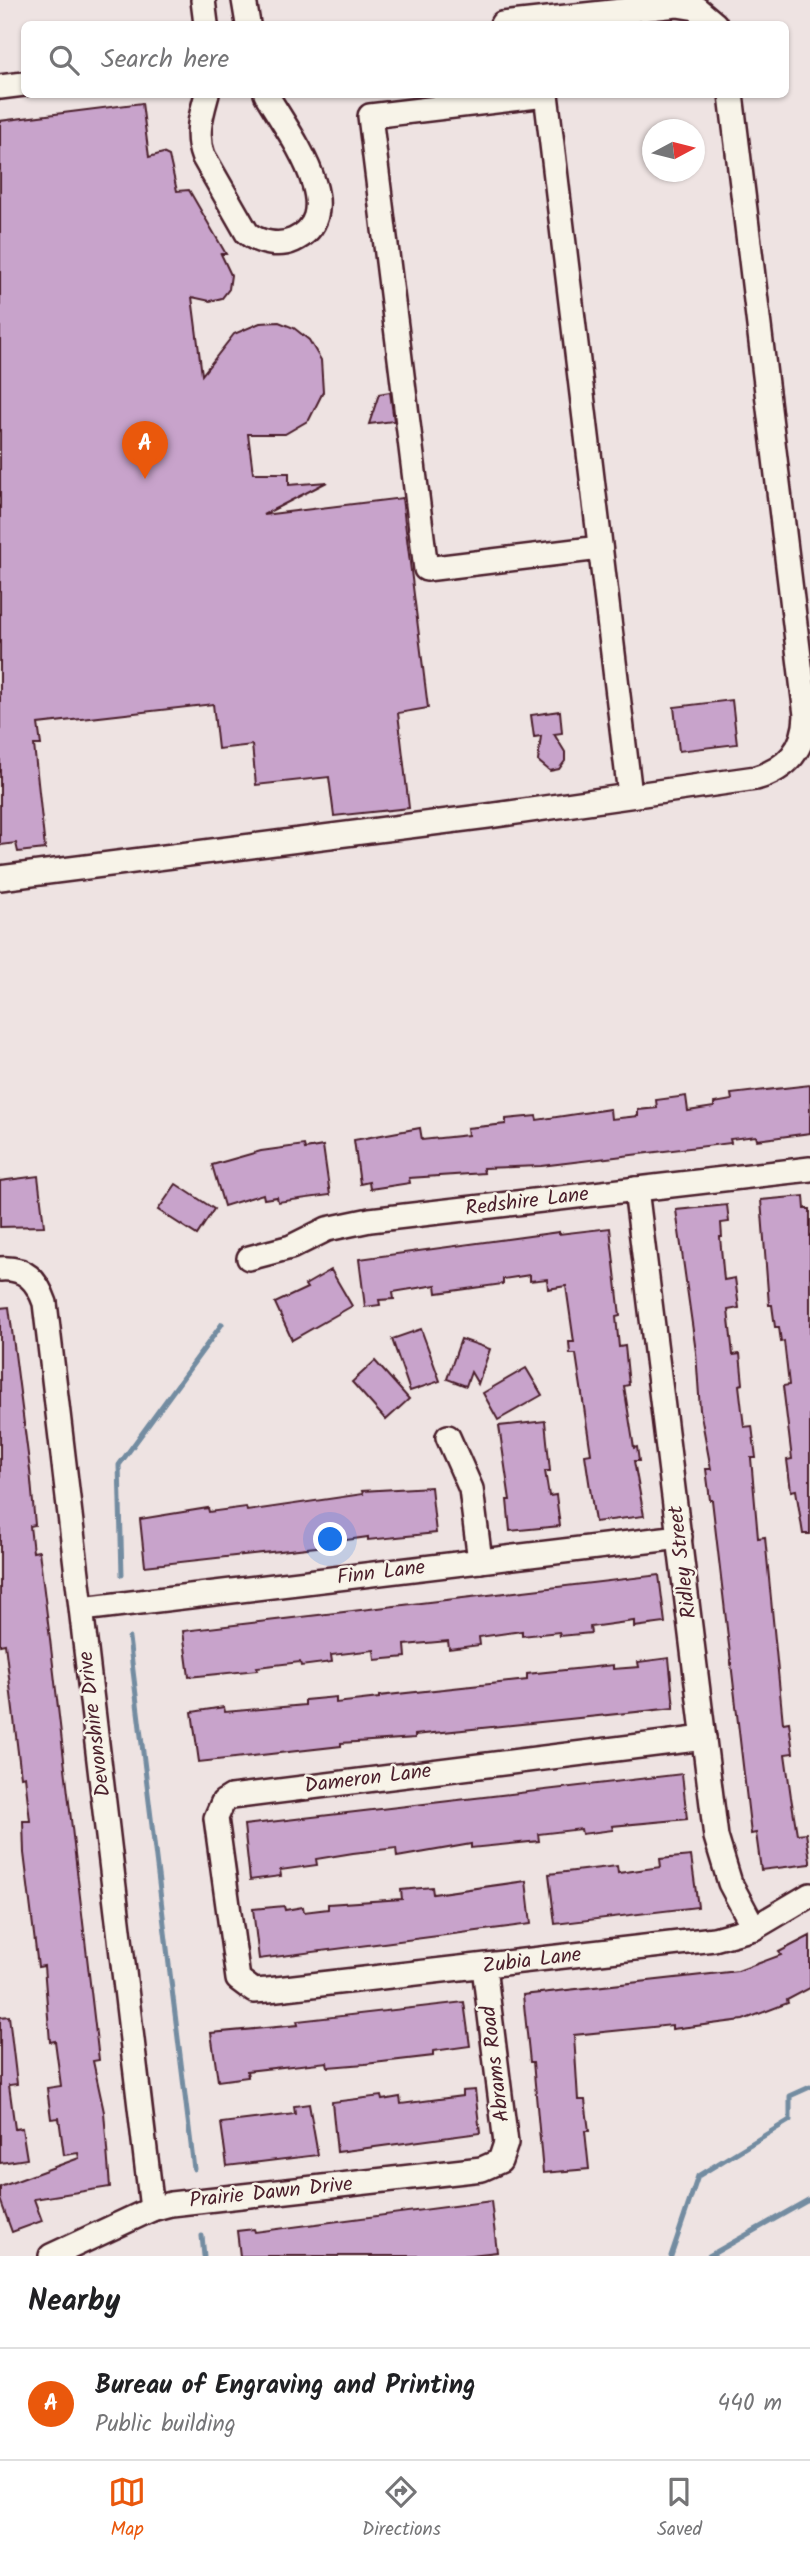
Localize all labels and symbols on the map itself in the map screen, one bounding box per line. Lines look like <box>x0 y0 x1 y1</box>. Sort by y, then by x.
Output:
north arrow <box>642 119 705 182</box>
pin: A <box>122 421 168 479</box>
street label: Redshire Lane <box>463 1178 591 1226</box>
street label: Ridley Street <box>660 1503 706 1621</box>
your location <box>313 1522 347 1556</box>
street label: Finn Lane <box>335 1551 428 1595</box>
street label: Devonshire Drive <box>70 1649 120 1799</box>
street label: Dameron Lane <box>303 1755 434 1803</box>
street label: Zubia Lane <box>481 1939 584 1983</box>
street label: Abrams Road <box>472 2004 519 2124</box>
street label: Prairie Dawn Drive <box>188 2168 355 2218</box>

